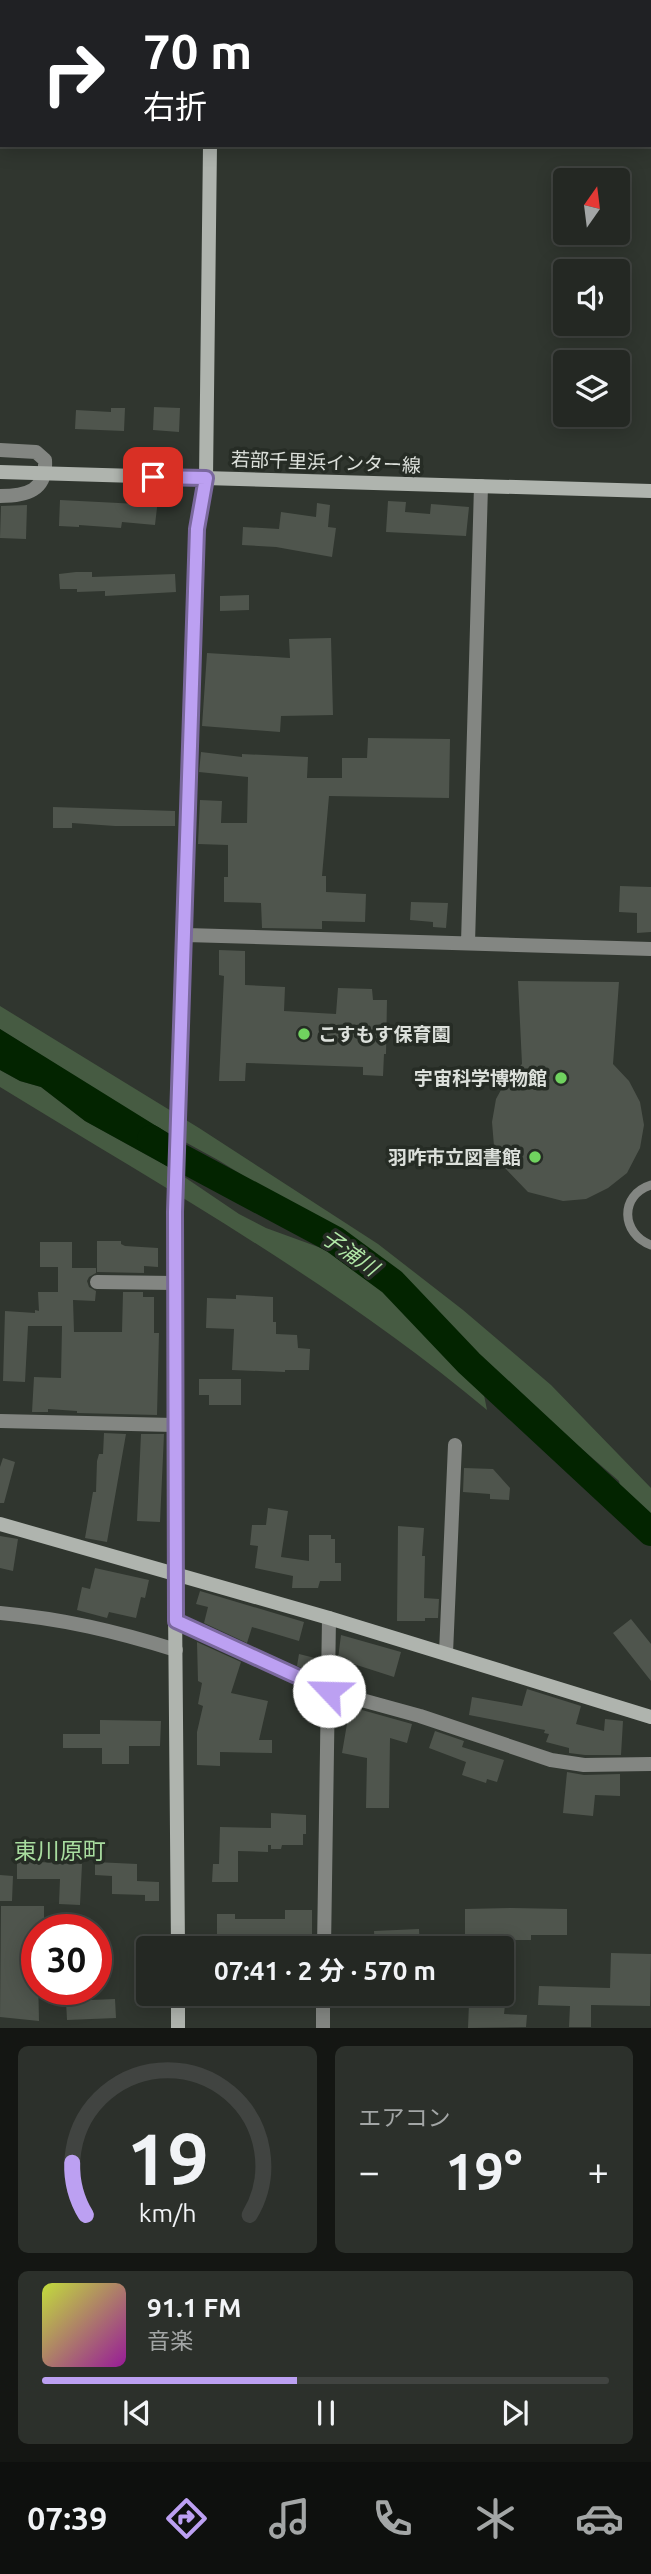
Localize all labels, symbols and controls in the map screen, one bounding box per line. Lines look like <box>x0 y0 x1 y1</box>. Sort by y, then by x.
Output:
text: 70 m <box>143 23 252 78</box>
icon: right <box>28 28 119 119</box>
text: 右折 <box>143 88 207 124</box>
north arrow <box>553 168 630 245</box>
map controls <box>553 168 630 427</box>
button: sound <box>553 259 630 336</box>
button: layers <box>553 350 630 427</box>
pin <box>123 447 183 507</box>
street label: 若部千里浜インター線 <box>231 448 421 476</box>
icon: arrive <box>134 458 172 496</box>
place label: こすもす保育園 <box>318 1023 451 1045</box>
marker: こすもす保育園 <box>296 1026 312 1042</box>
place label: 宇宙科学博物館 <box>414 1067 547 1089</box>
marker: 宇宙科学博物館 <box>553 1070 569 1086</box>
place label: 羽咋市立図書館 <box>388 1146 521 1168</box>
marker: 羽咋市立図書館 <box>527 1149 543 1165</box>
water label: 子浦川 <box>318 1224 385 1281</box>
position arrow <box>292 1654 366 1728</box>
district label: 東川原町 <box>14 1838 106 1863</box>
speed limit sign: 30 <box>21 1914 112 2005</box>
text: 07:41 · 2 分 · 570 m <box>214 1956 436 1985</box>
text: エアコン <box>359 2105 451 2130</box>
text: 19 <box>126 2118 208 2200</box>
text: 19° <box>445 2142 522 2200</box>
text: − <box>359 2150 380 2192</box>
text: + <box>588 2150 609 2192</box>
text: km/h <box>138 2199 196 2227</box>
text: 91.1 FM <box>147 2293 241 2322</box>
text: 音楽 <box>147 2328 193 2353</box>
icon: previous <box>118 2394 156 2432</box>
icon: pause <box>307 2394 345 2432</box>
icon: next <box>496 2394 534 2432</box>
icon: directions <box>162 2494 211 2543</box>
icon: music <box>265 2494 314 2543</box>
icon: phone <box>368 2494 417 2543</box>
icon: climate <box>471 2494 520 2543</box>
icon: car <box>575 2494 624 2543</box>
text: 07:39 <box>27 2500 107 2536</box>

